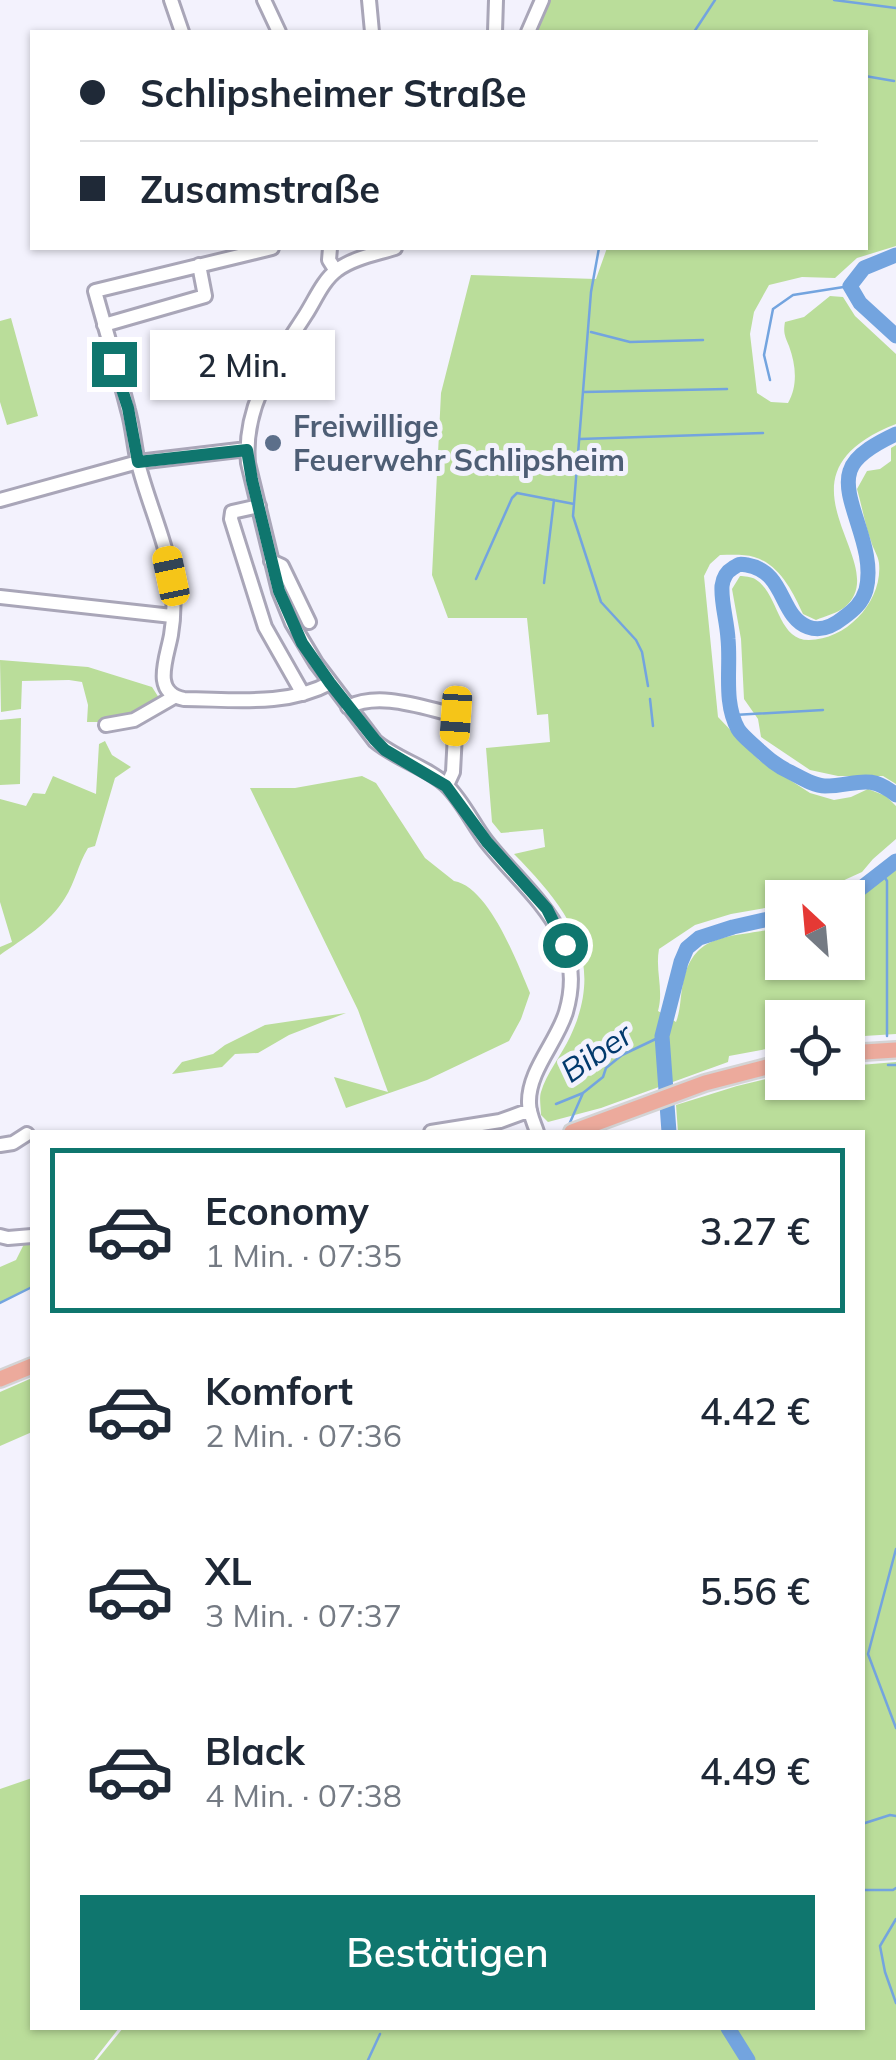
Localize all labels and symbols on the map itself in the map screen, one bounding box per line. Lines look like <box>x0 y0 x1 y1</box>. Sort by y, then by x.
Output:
callout: 2 Min. <box>149 329 334 399</box>
route end <box>92 342 137 387</box>
place label: Freiwillige Feuerwehr Schlipsheim <box>293 407 625 479</box>
marker: Freiwillige Feuerwehr Schlipsheim <box>262 432 284 454</box>
car <box>150 544 192 608</box>
car <box>439 685 473 747</box>
north arrow <box>765 880 865 980</box>
route start <box>543 923 588 968</box>
water label: Biber <box>553 1013 640 1090</box>

